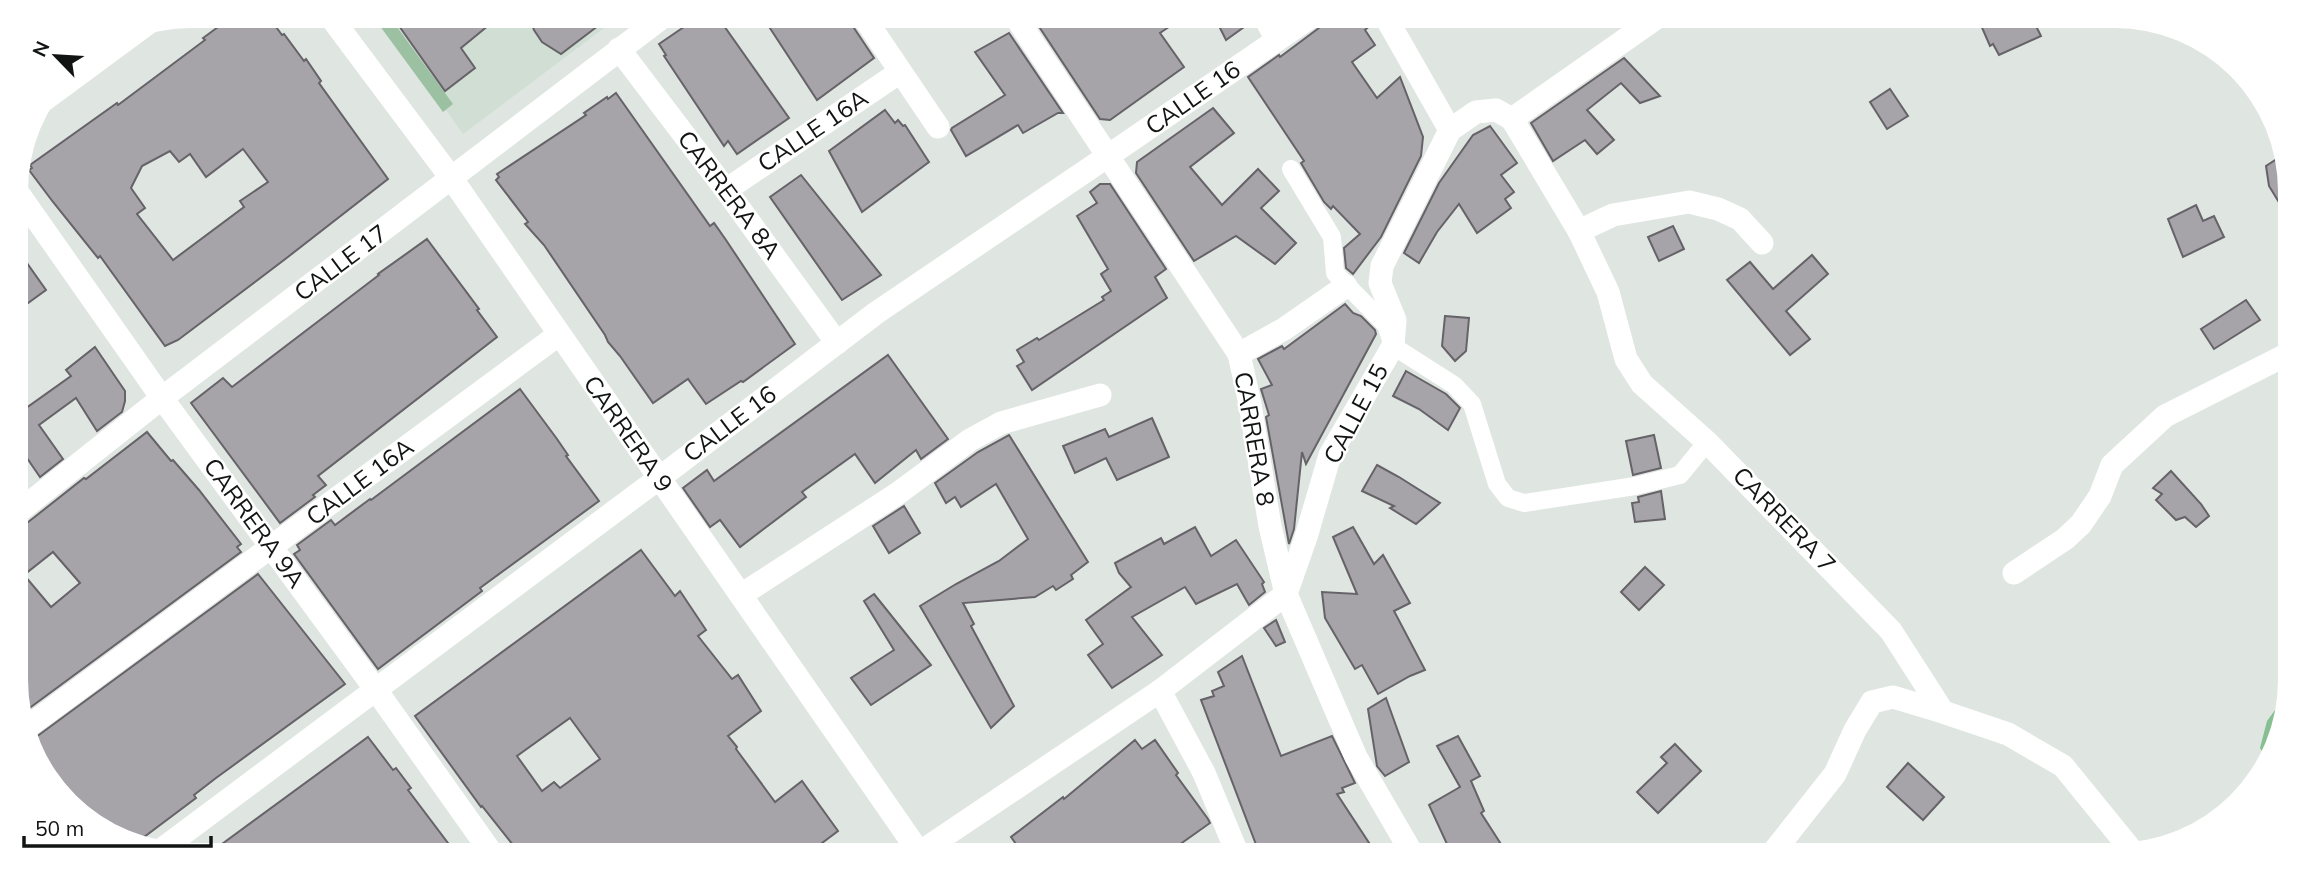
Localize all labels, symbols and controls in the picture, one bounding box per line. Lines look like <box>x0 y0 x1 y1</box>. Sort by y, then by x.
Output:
north arrow <box>21 21 91 91</box>
text: N <box>27 37 55 60</box>
street label: CALLE 16 <box>1139 54 1246 141</box>
street label: CALLE 16A <box>752 82 874 178</box>
street label: CARRERA 8A <box>672 124 788 265</box>
street label: CALLE 17 <box>288 217 393 307</box>
street label: CALLE 15 <box>1316 358 1394 469</box>
street label: CARRERA 9 <box>578 369 680 498</box>
street label: CARRERA 8 <box>1228 369 1282 508</box>
street label: CALLE 16 <box>677 378 782 468</box>
street label: CALLE 16A <box>300 431 419 531</box>
street label: CARRERA 9A <box>198 452 312 594</box>
street label: CARRERA 7 <box>1727 460 1843 578</box>
scale bar <box>24 804 212 848</box>
text: 50 m <box>35 815 84 841</box>

